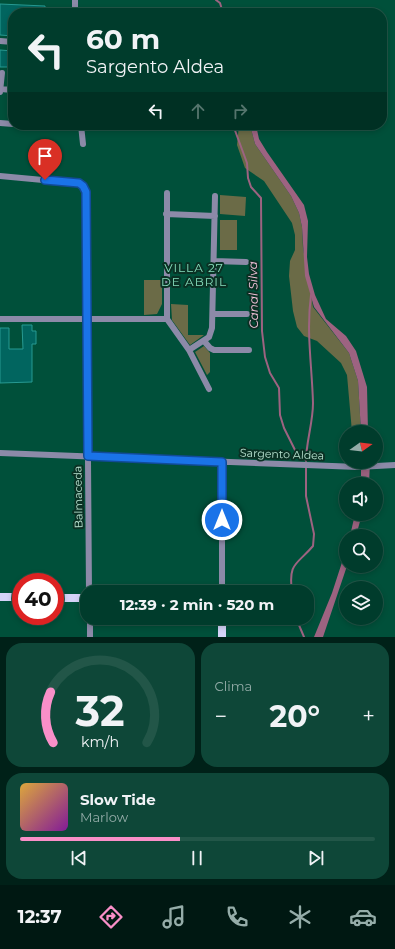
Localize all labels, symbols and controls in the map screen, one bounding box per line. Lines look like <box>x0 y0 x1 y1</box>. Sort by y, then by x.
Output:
text: 60 m <box>86 22 160 56</box>
icon: left <box>20 24 72 76</box>
text: Sargento Aldea <box>86 56 224 78</box>
icon: left <box>145 100 167 122</box>
icon: ahead <box>187 100 209 122</box>
icon: right <box>229 100 251 122</box>
pin <box>28 139 62 180</box>
icon: arrive <box>34 145 56 167</box>
district label: VILLA 27 DE ABRIL <box>161 260 227 289</box>
water label: Canal Silva <box>245 261 261 329</box>
north arrow <box>339 425 383 469</box>
map controls <box>339 425 383 625</box>
street label: Sargento Aldea <box>240 446 324 462</box>
street label: Balmaceda <box>70 466 86 528</box>
button: sound <box>339 477 383 521</box>
position arrow <box>201 499 243 541</box>
button: search <box>339 529 383 573</box>
speed limit sign: 40 <box>12 573 64 625</box>
button: layers <box>339 581 383 625</box>
text: 12:39 · 2 min · 520 m <box>120 595 274 614</box>
text: Clima <box>215 678 252 694</box>
text: 32 <box>75 686 125 736</box>
text: 20° <box>269 698 320 735</box>
text: − <box>215 703 227 730</box>
text: + <box>362 703 375 730</box>
text: km/h <box>81 733 119 751</box>
text: Slow Tide <box>80 790 156 809</box>
text: Marlow <box>80 809 128 825</box>
icon: previous <box>68 847 90 869</box>
icon: pause <box>186 847 208 869</box>
icon: next <box>305 847 327 869</box>
icon: directions <box>97 903 125 931</box>
icon: music <box>160 903 188 931</box>
icon: phone <box>223 903 251 931</box>
icon: climate <box>286 903 314 931</box>
icon: car <box>349 903 377 931</box>
text: 12:37 <box>18 906 62 928</box>

